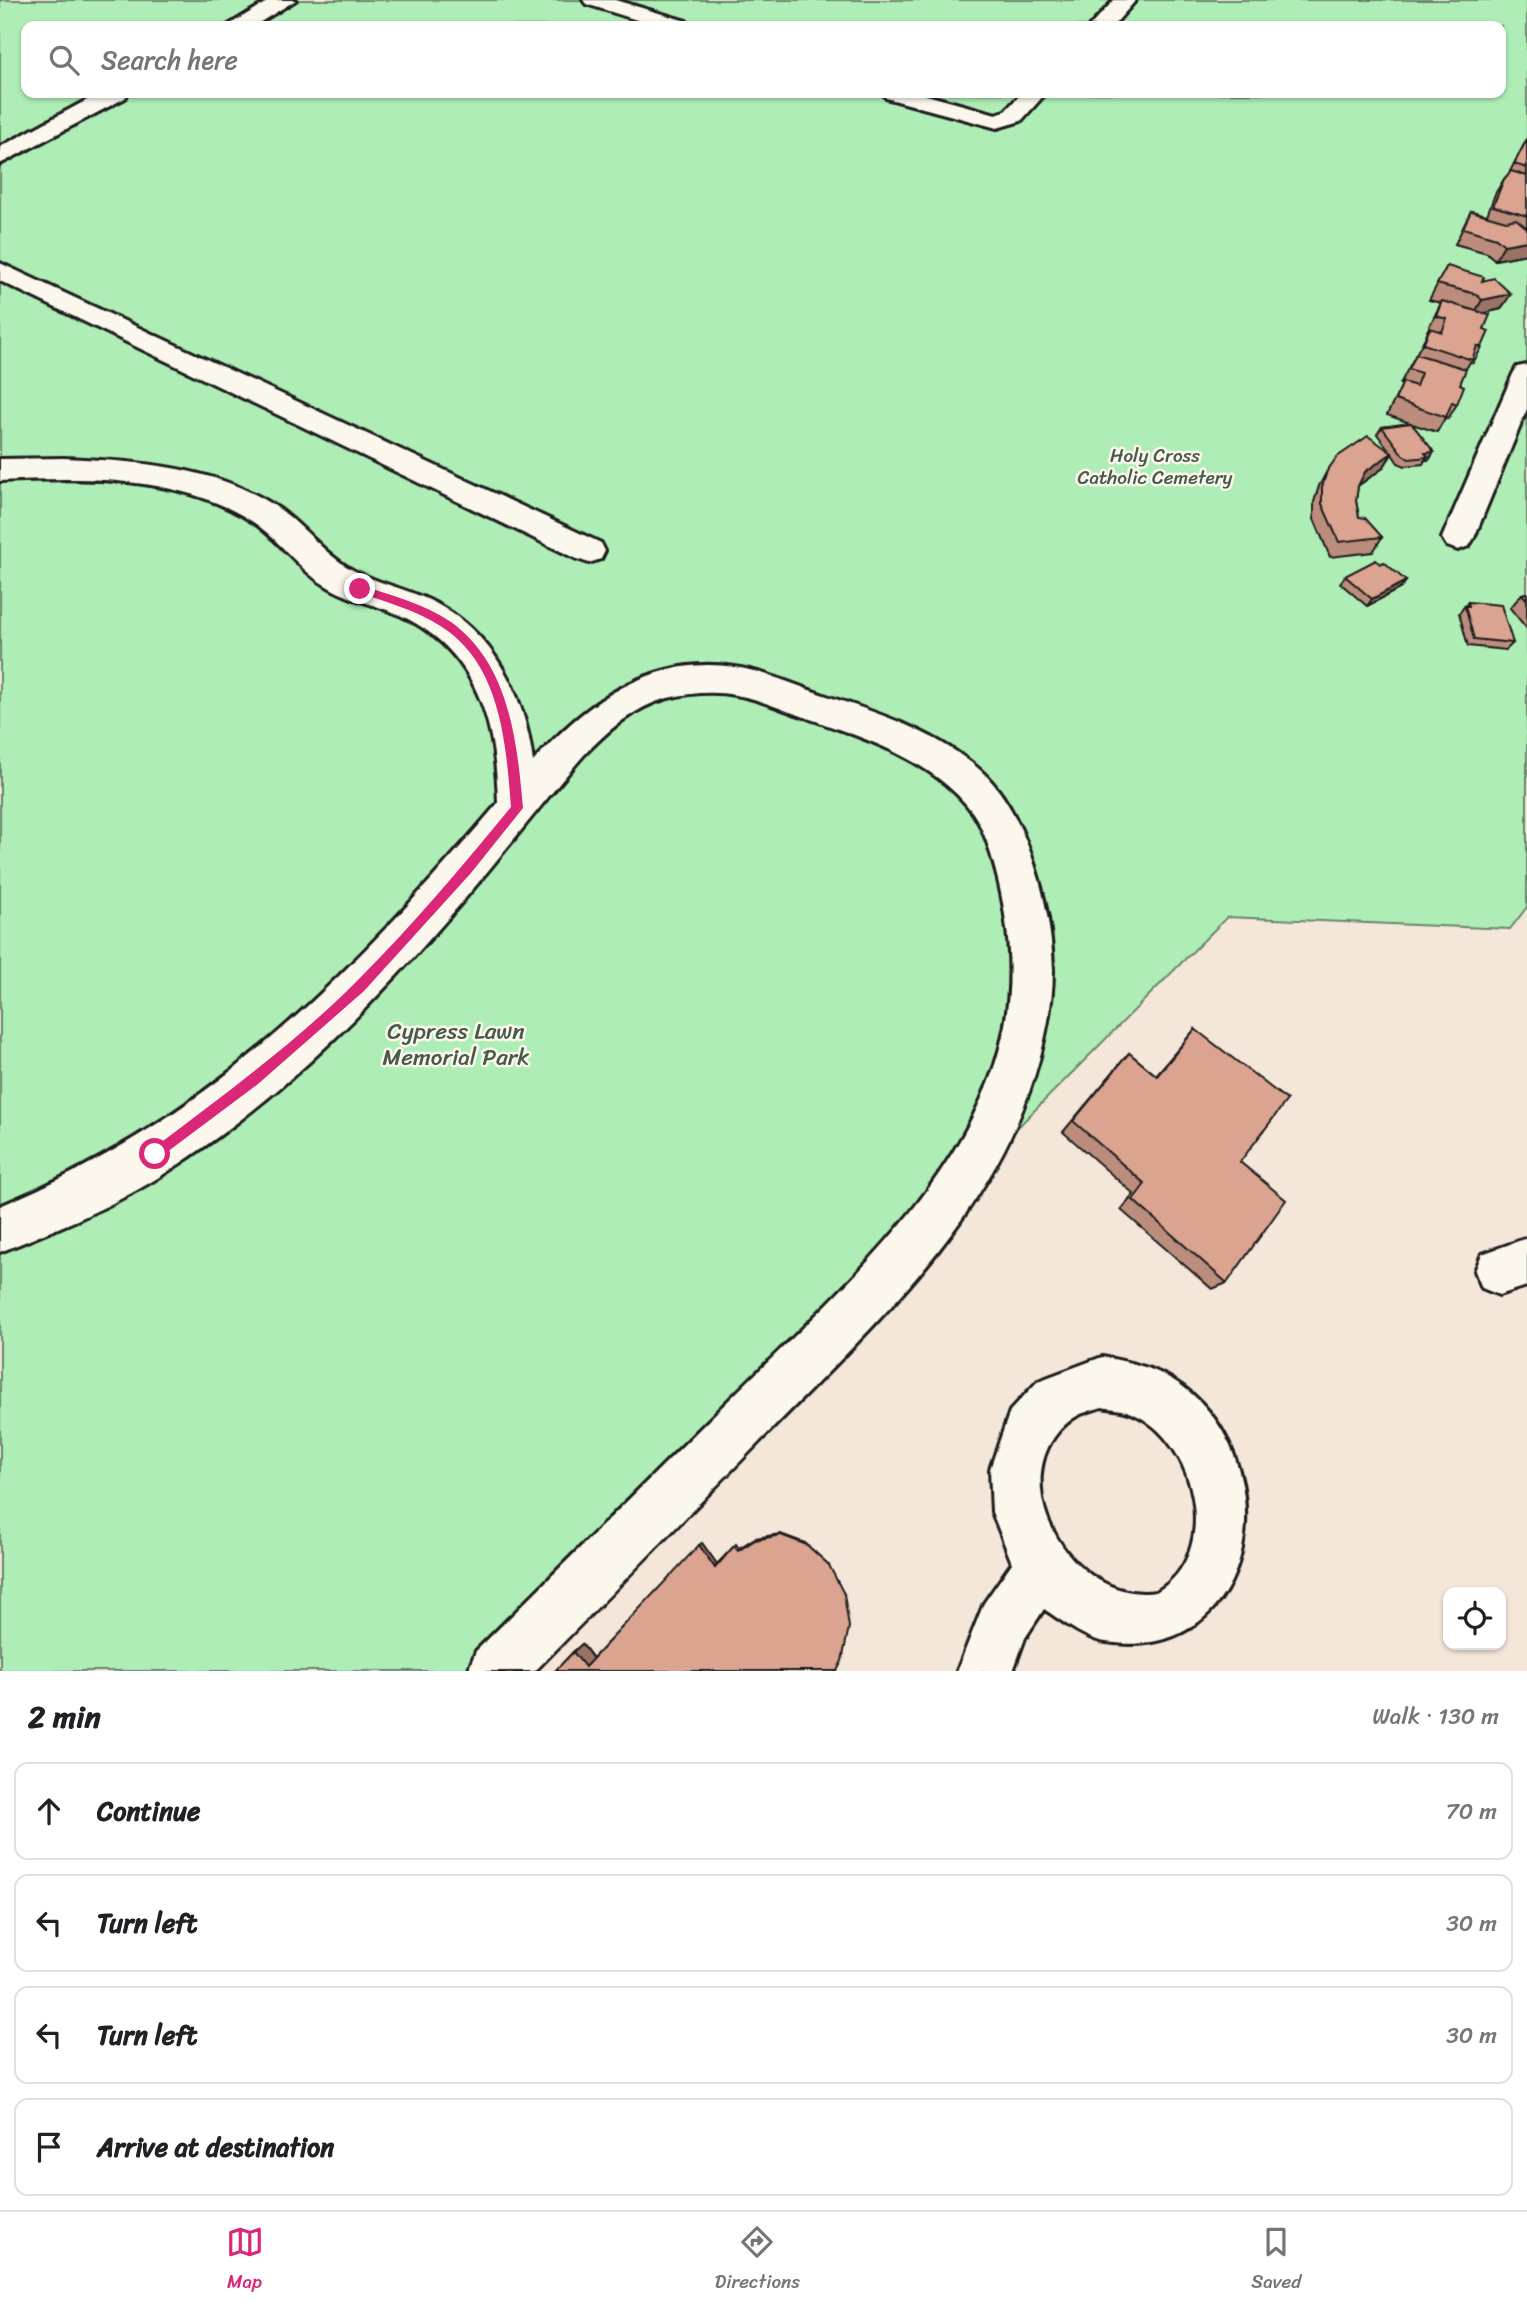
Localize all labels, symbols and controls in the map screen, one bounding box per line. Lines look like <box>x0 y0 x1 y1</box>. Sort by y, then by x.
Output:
search box <box>21 21 1506 98</box>
text: Search here <box>101 37 238 83</box>
icon: search <box>45 41 83 79</box>
park label: Holy Cross Catholic Cemetery <box>1078 439 1233 494</box>
route end <box>344 573 375 604</box>
park label: Cypress Lawn Memorial Park <box>383 1011 529 1078</box>
route start <box>139 1138 170 1169</box>
map controls <box>1443 1587 1506 1650</box>
button: locate <box>1443 1587 1506 1650</box>
text: 2 min <box>28 1690 101 1744</box>
text: Walk · 130 m <box>1372 1696 1499 1737</box>
text: Continue <box>97 1788 200 1834</box>
text: 70 m <box>1446 1791 1497 1832</box>
icon: ahead <box>30 1792 68 1830</box>
text: Turn left <box>97 1900 197 1946</box>
text: 30 m <box>1446 1903 1497 1944</box>
icon: left <box>30 1904 68 1942</box>
text: Turn left <box>97 2012 197 2058</box>
text: 30 m <box>1446 2015 1497 2056</box>
icon: left <box>30 2016 68 2054</box>
text: Arrive at destination <box>97 2124 334 2170</box>
icon: arrive <box>30 2128 68 2166</box>
tab: Map <box>226 2223 264 2298</box>
tab: Directions <box>715 2223 800 2298</box>
tab: Saved <box>1251 2223 1301 2298</box>

